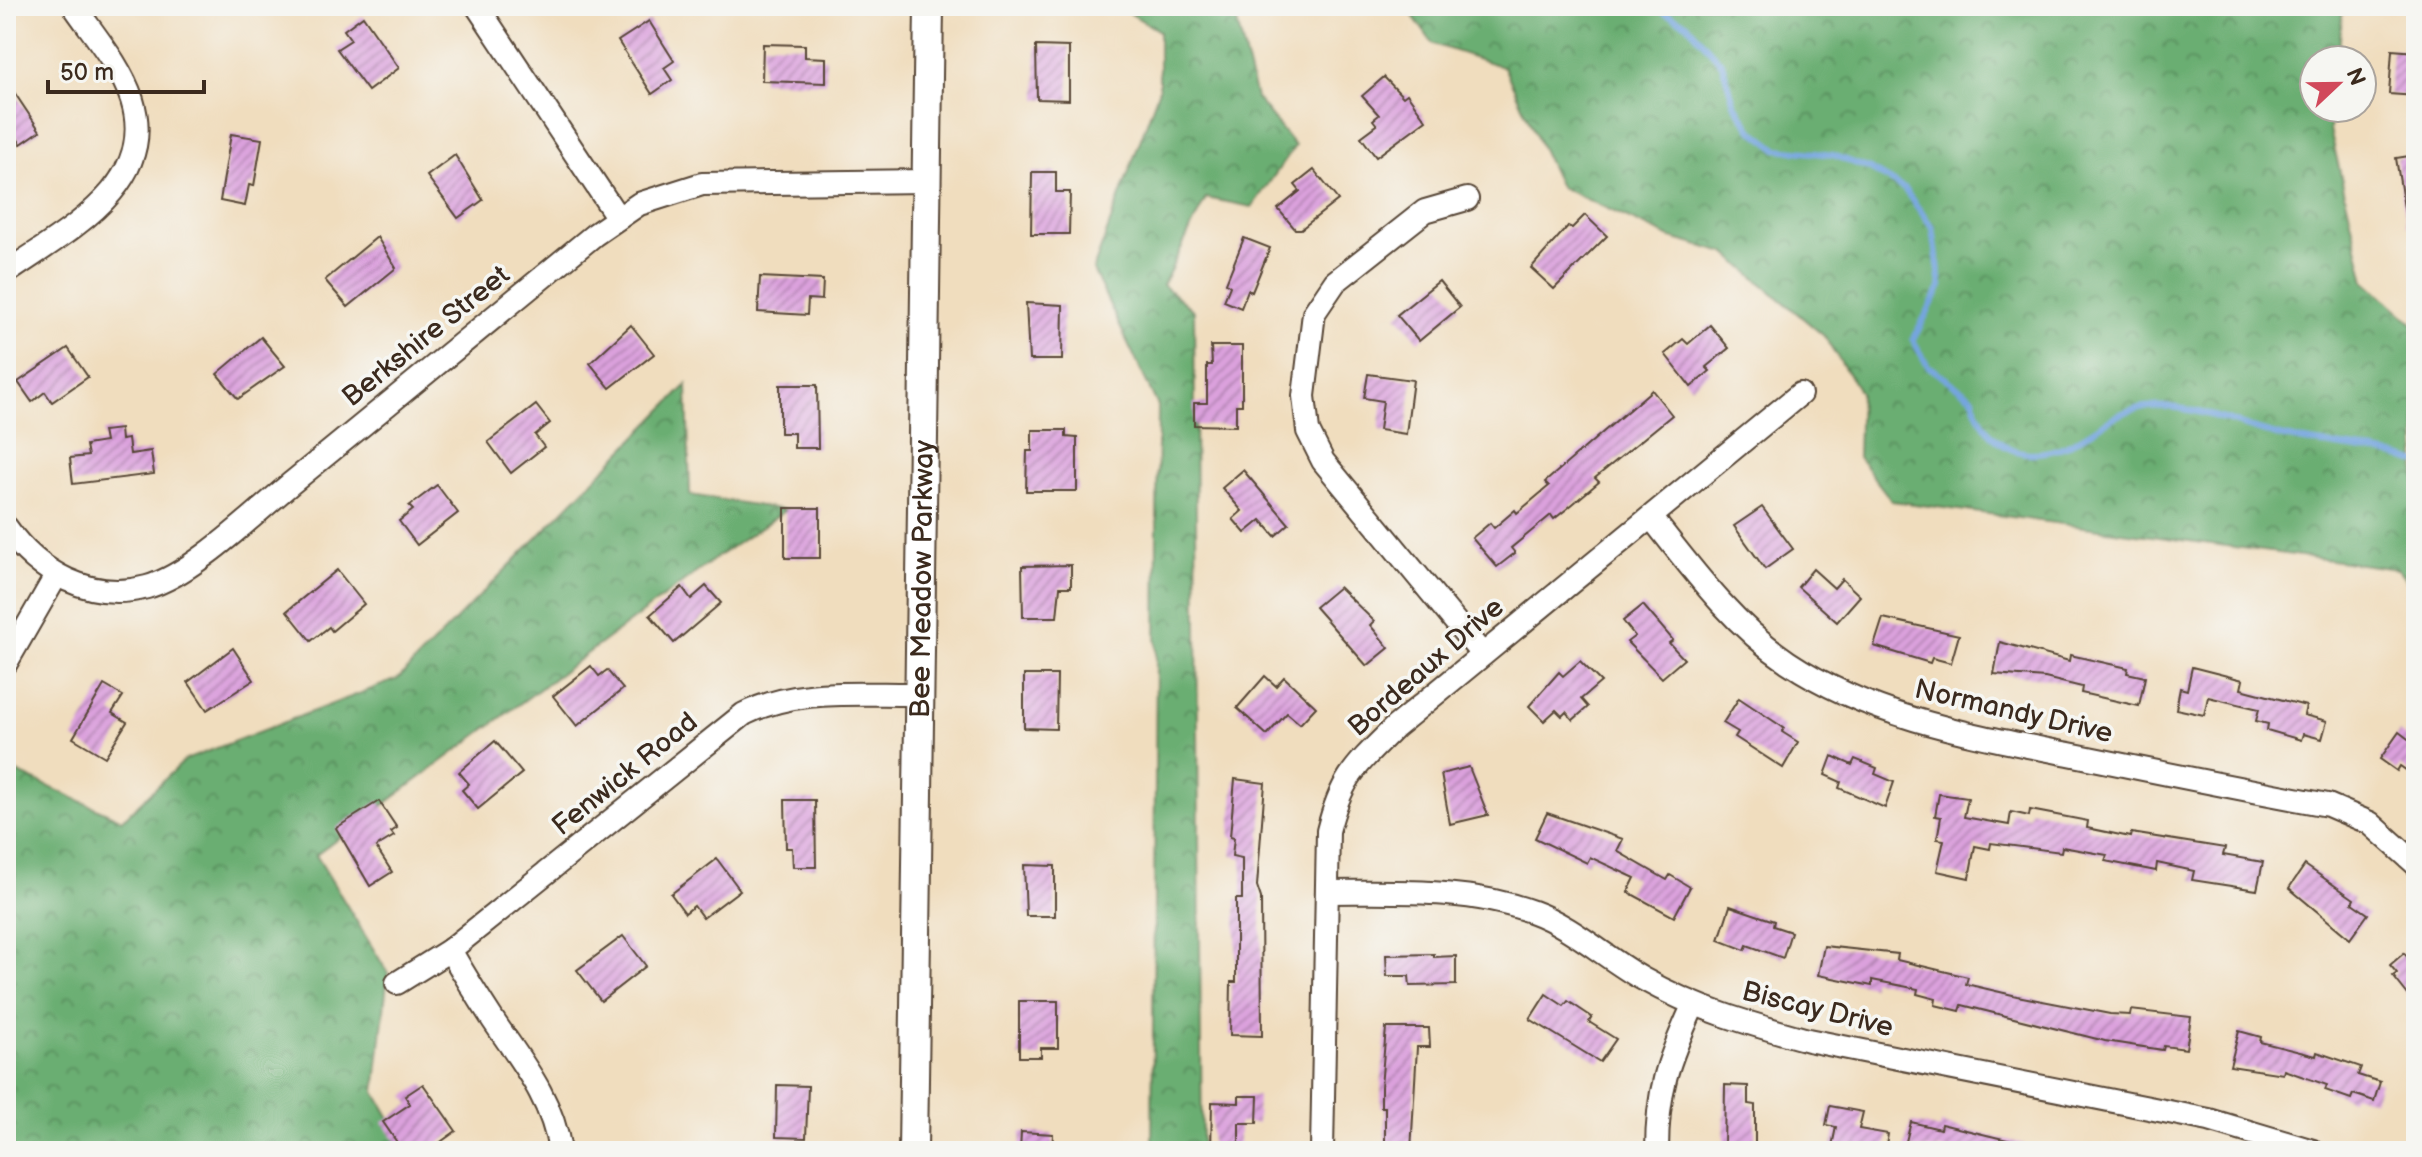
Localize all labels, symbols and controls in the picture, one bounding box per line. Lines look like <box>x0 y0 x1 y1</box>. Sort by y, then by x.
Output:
scale bar <box>48 44 204 94</box>
north arrow <box>2298 44 2378 124</box>
text: 50 m <box>60 58 114 87</box>
text: N <box>2340 64 2371 90</box>
street label: Berkshire Street <box>336 258 517 414</box>
street label: Bee Meadow Parkway <box>904 439 941 718</box>
street label: Bordeaux Drive <box>1341 591 1510 744</box>
street label: Normandy Drive <box>1911 673 2116 750</box>
street label: Fenwick Road <box>546 706 704 843</box>
street label: Biscay Drive <box>1739 975 1897 1044</box>

